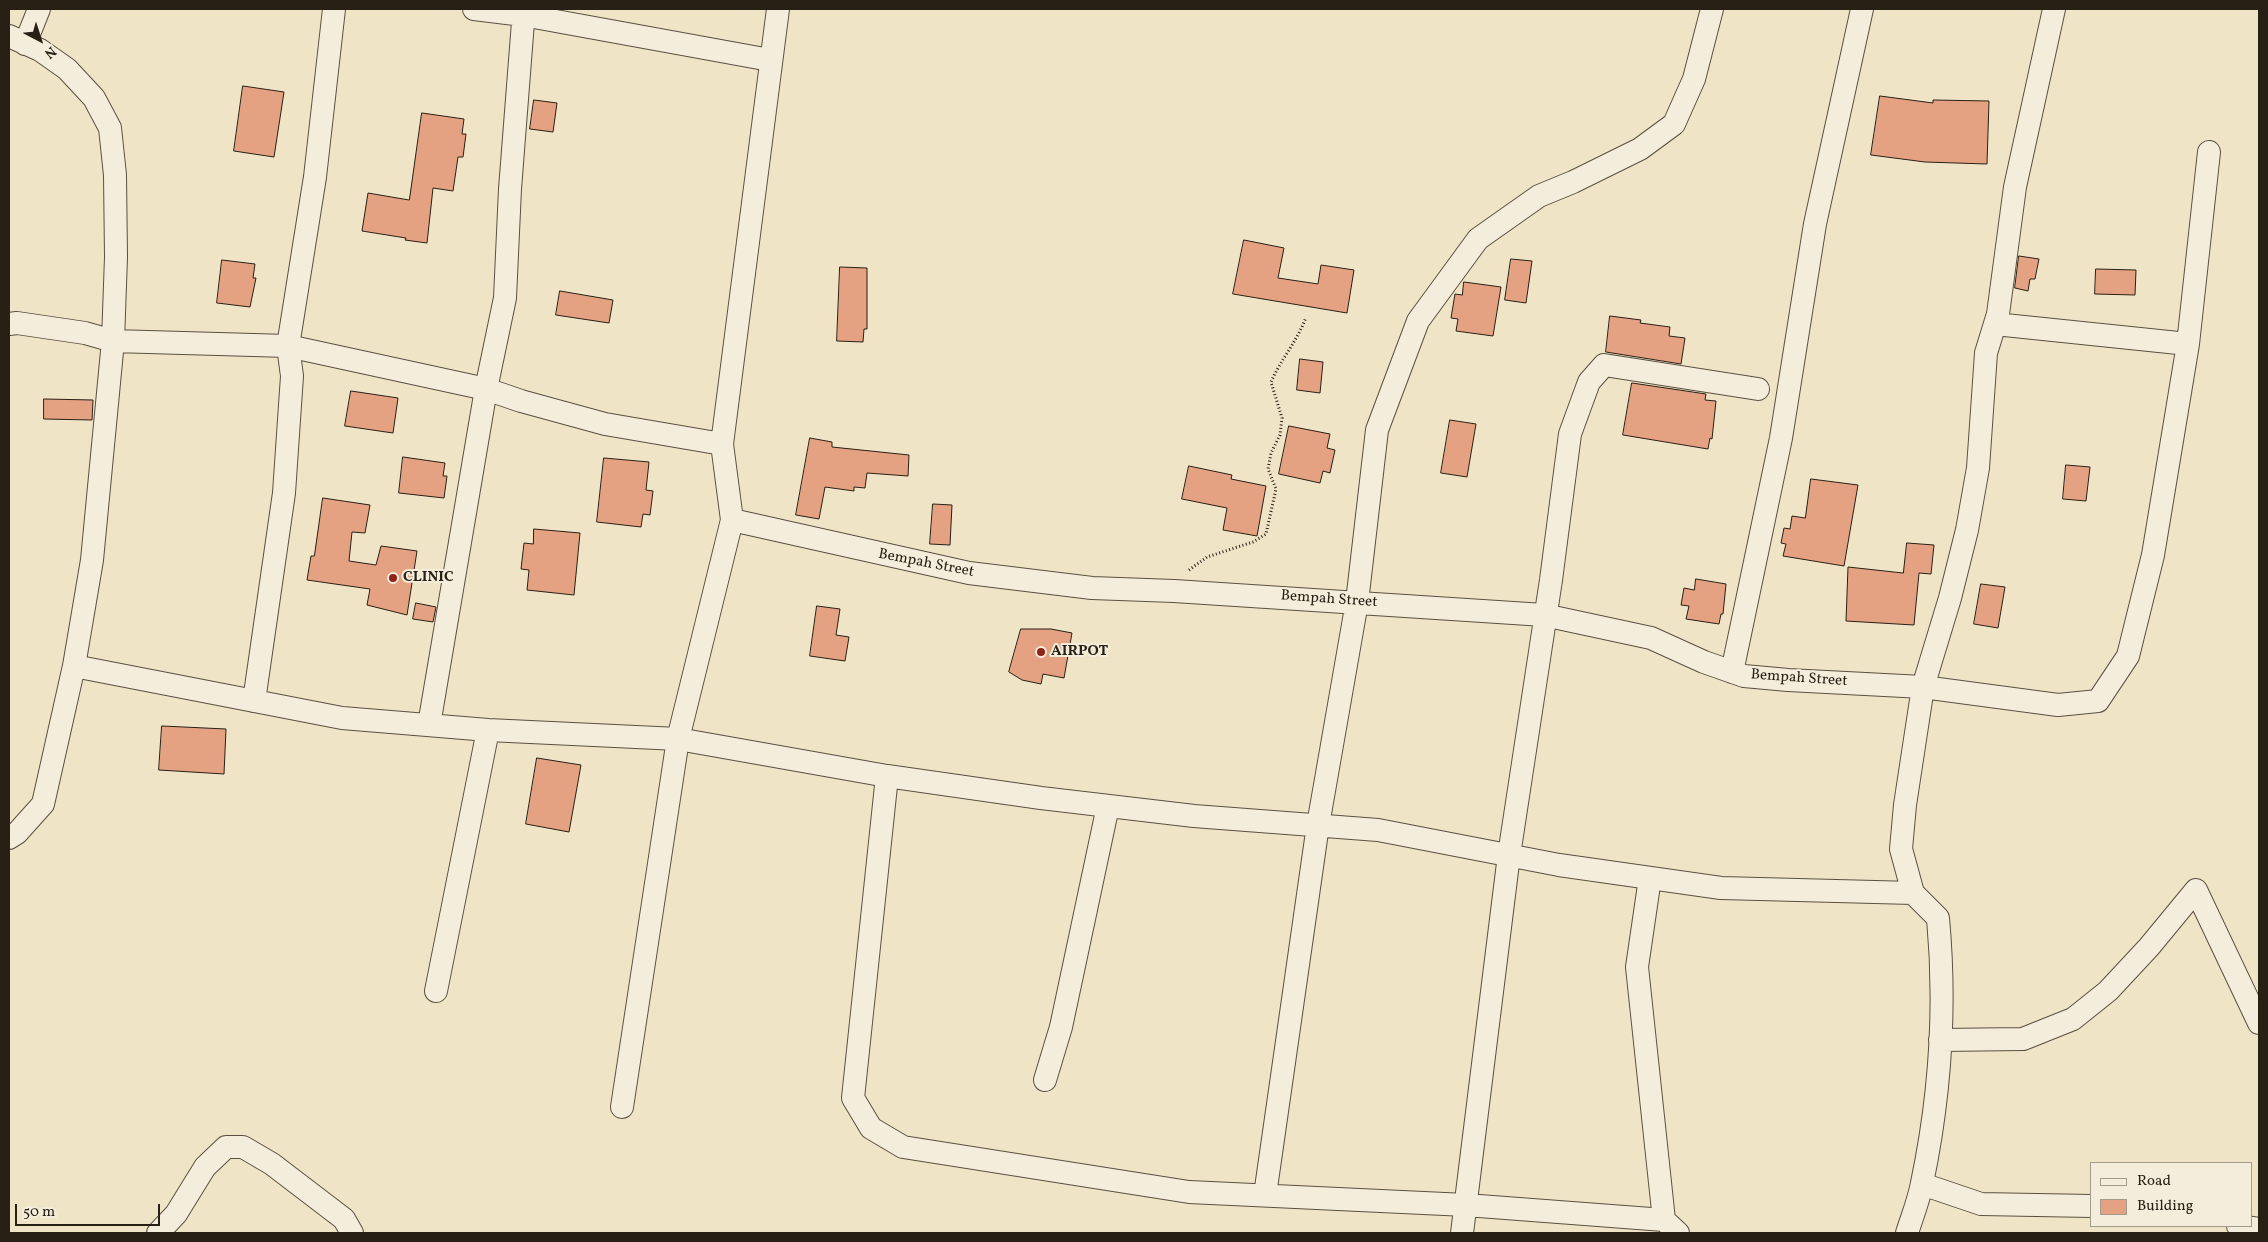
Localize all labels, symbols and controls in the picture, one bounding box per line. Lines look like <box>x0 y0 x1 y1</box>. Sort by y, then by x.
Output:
north arrow <box>15 15 65 65</box>
text: N <box>40 41 60 62</box>
street label: Bempah Street <box>877 546 975 582</box>
place label: CLINIC <box>403 569 454 587</box>
marker: CLINIC <box>387 572 399 584</box>
street label: Bempah Street <box>1280 588 1378 612</box>
place label: AIRPOT <box>1051 643 1108 661</box>
marker: AIRPOT <box>1035 646 1047 658</box>
street label: Bempah Street <box>1750 667 1848 691</box>
legend <box>2090 1162 2253 1227</box>
text: Road <box>2137 1171 2171 1192</box>
scale bar <box>18 1194 162 1226</box>
text: Building <box>2137 1196 2193 1217</box>
text: 50 m <box>23 1202 55 1223</box>

